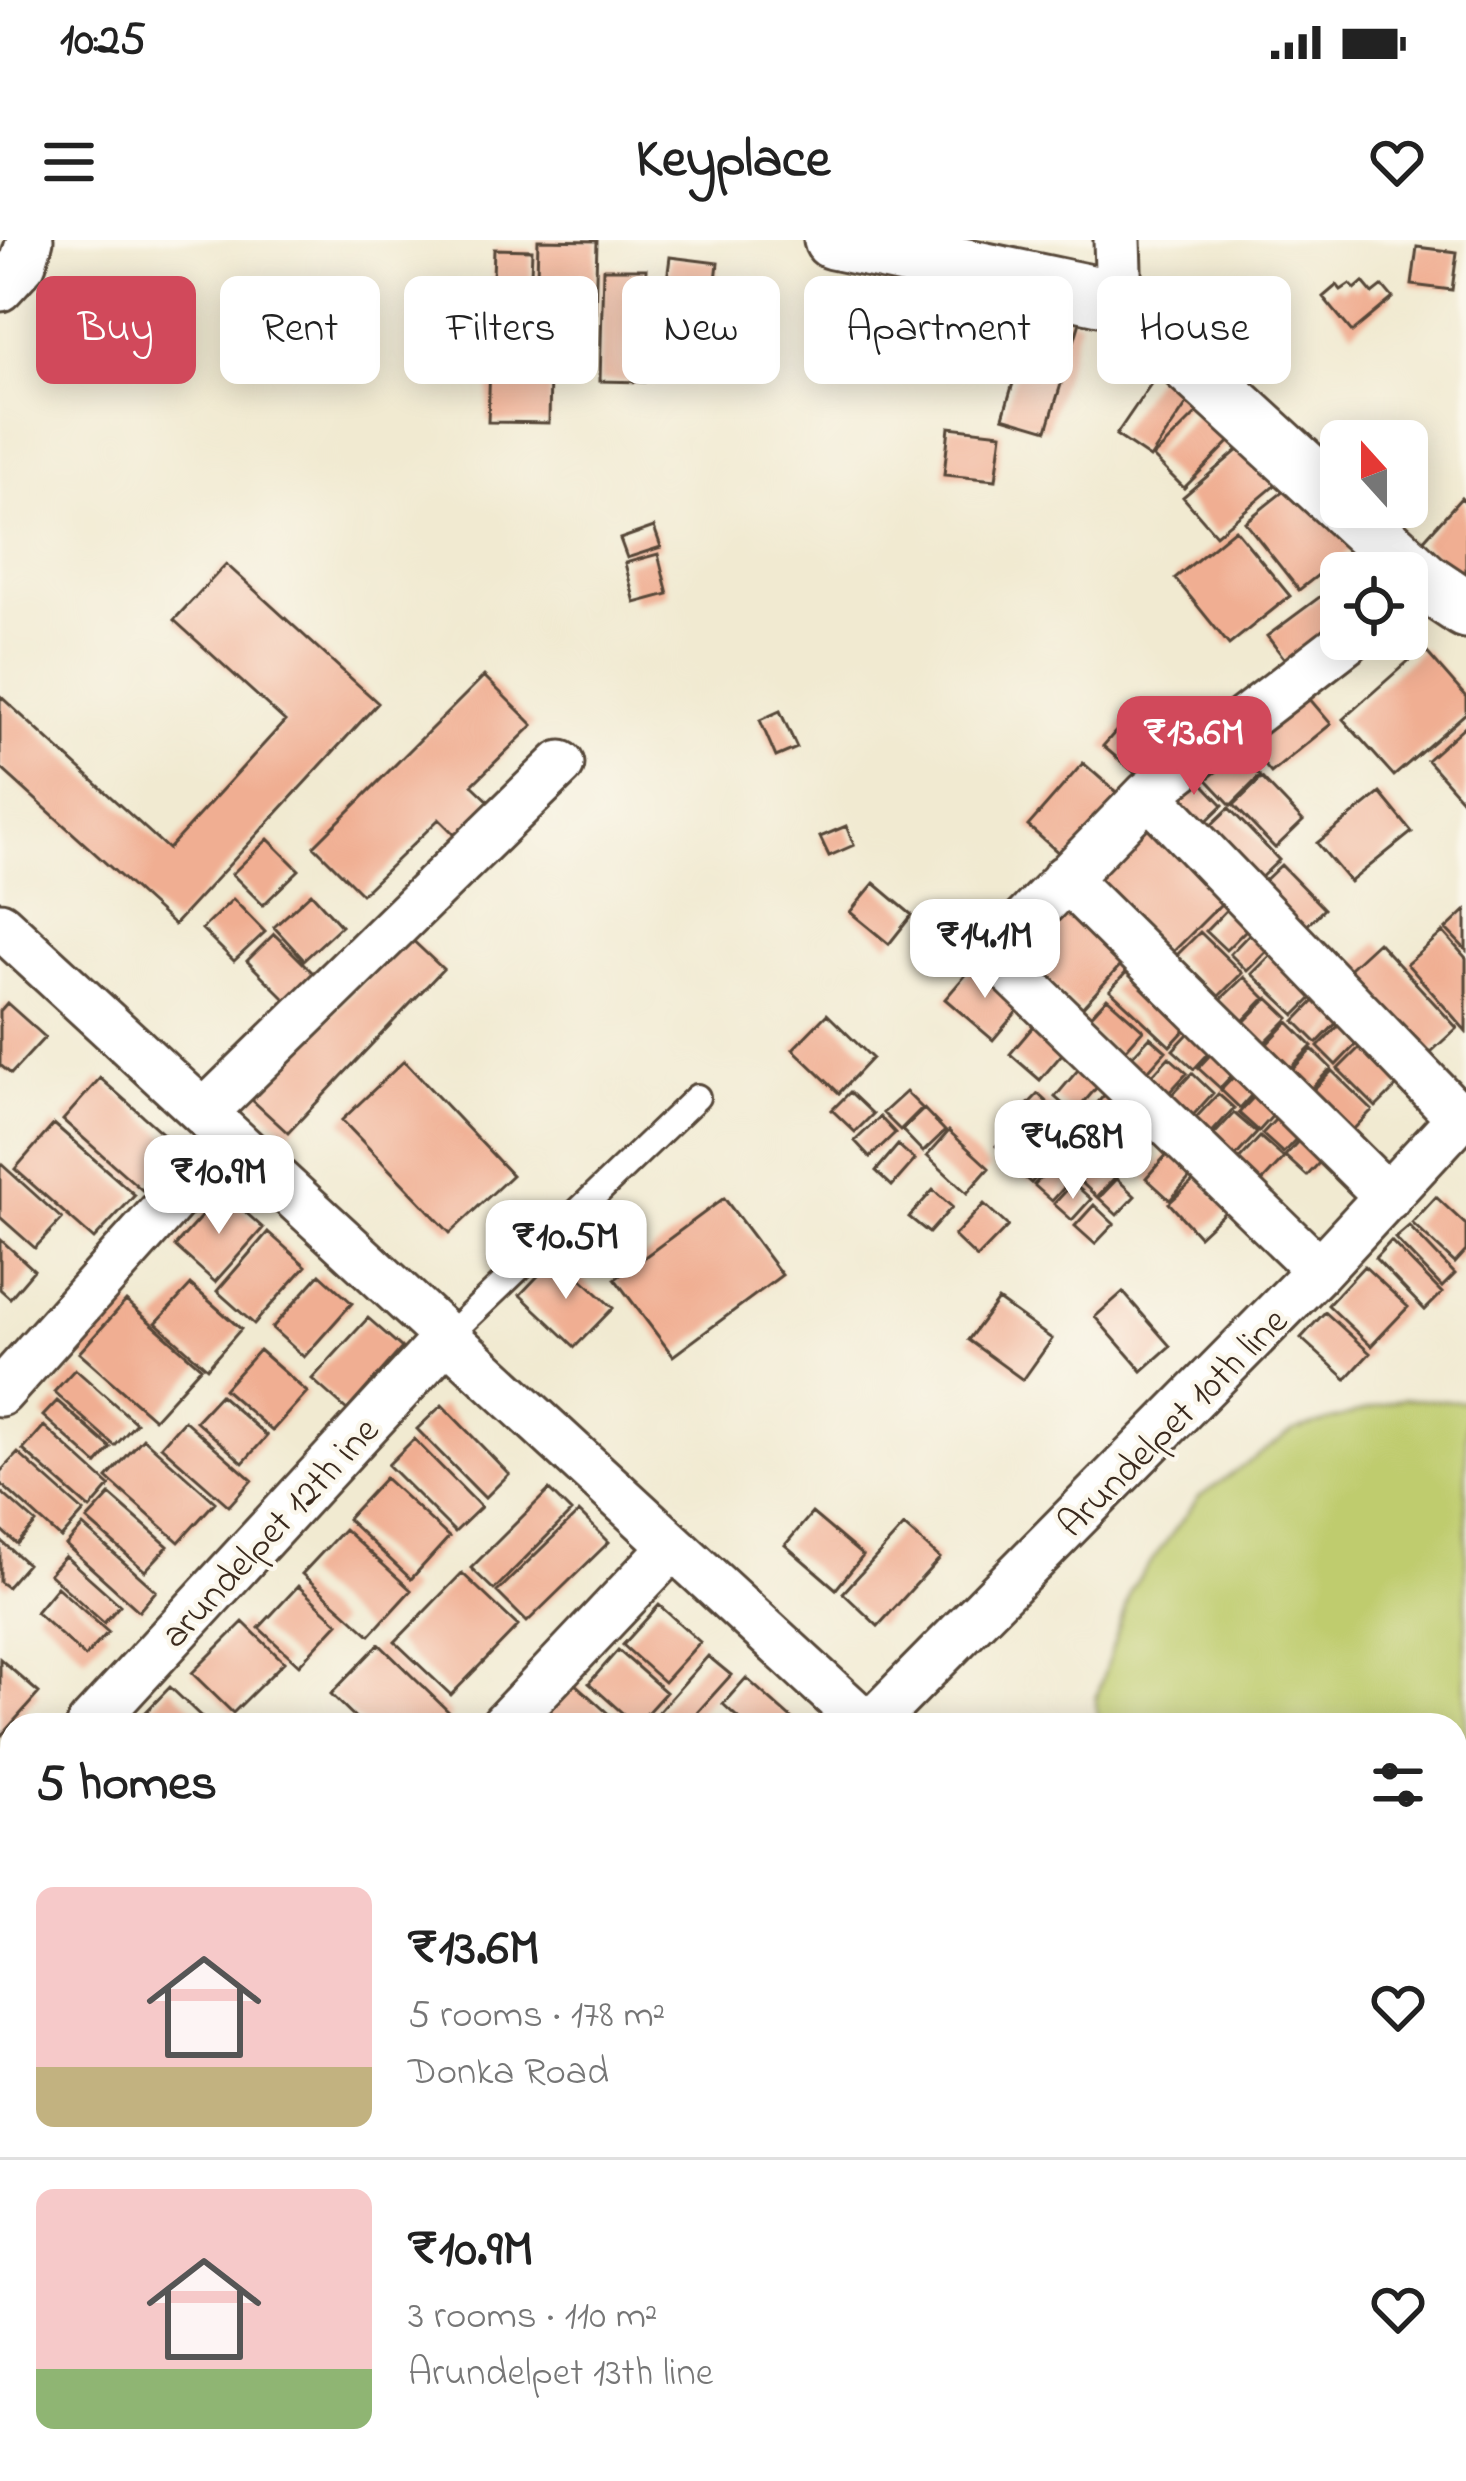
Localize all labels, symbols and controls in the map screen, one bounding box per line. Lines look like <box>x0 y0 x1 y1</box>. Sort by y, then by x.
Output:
text: 10:25 <box>60 9 146 75</box>
text: Keyplace <box>636 123 830 201</box>
icon: menu <box>36 129 102 195</box>
icon: heart <box>1364 129 1430 195</box>
chip: Buy <box>36 276 196 384</box>
chip: Rent <box>220 276 380 384</box>
chip: Filters <box>404 276 598 384</box>
chip: New <box>622 276 780 384</box>
chip: Apartment <box>804 276 1073 384</box>
chip: House <box>1097 276 1291 384</box>
north arrow <box>1320 420 1428 528</box>
map controls <box>1320 420 1428 660</box>
button: locate <box>1320 552 1428 660</box>
pin: ₹13.6M <box>1096 696 1292 798</box>
text: ₹13.6M <box>1144 706 1244 763</box>
pin: ₹14.1M <box>887 899 1083 1001</box>
text: ₹14.1M <box>937 909 1033 966</box>
pin: ₹4.68M <box>975 1100 1171 1202</box>
text: ₹4.68M <box>1022 1110 1124 1167</box>
pin: ₹10.9M <box>121 1135 317 1237</box>
text: ₹10.9M <box>171 1145 267 1202</box>
pin: ₹10.5M <box>468 1200 664 1302</box>
text: ₹10.5M <box>513 1210 619 1267</box>
street label: Arundelpet 10th line <box>1046 1296 1303 1552</box>
street label: arundelpet 12th ine <box>149 1405 394 1663</box>
text: 5 homes <box>36 1748 217 1823</box>
icon: filters <box>1365 1752 1431 1818</box>
text: ₹13.6M <box>408 1913 540 1988</box>
icon: home <box>132 1935 276 2079</box>
icon: heart <box>1365 1974 1431 2040</box>
text: 5 rooms · 178 m² <box>408 1988 665 2045</box>
text: Donka Road <box>408 2045 609 2102</box>
text: ₹10.9M <box>408 2214 534 2289</box>
icon: home <box>132 2237 276 2381</box>
icon: heart <box>1365 2276 1431 2342</box>
text: 3 rooms · 110 m² <box>408 2289 658 2346</box>
text: Arundelpet 13th line <box>408 2346 713 2403</box>

